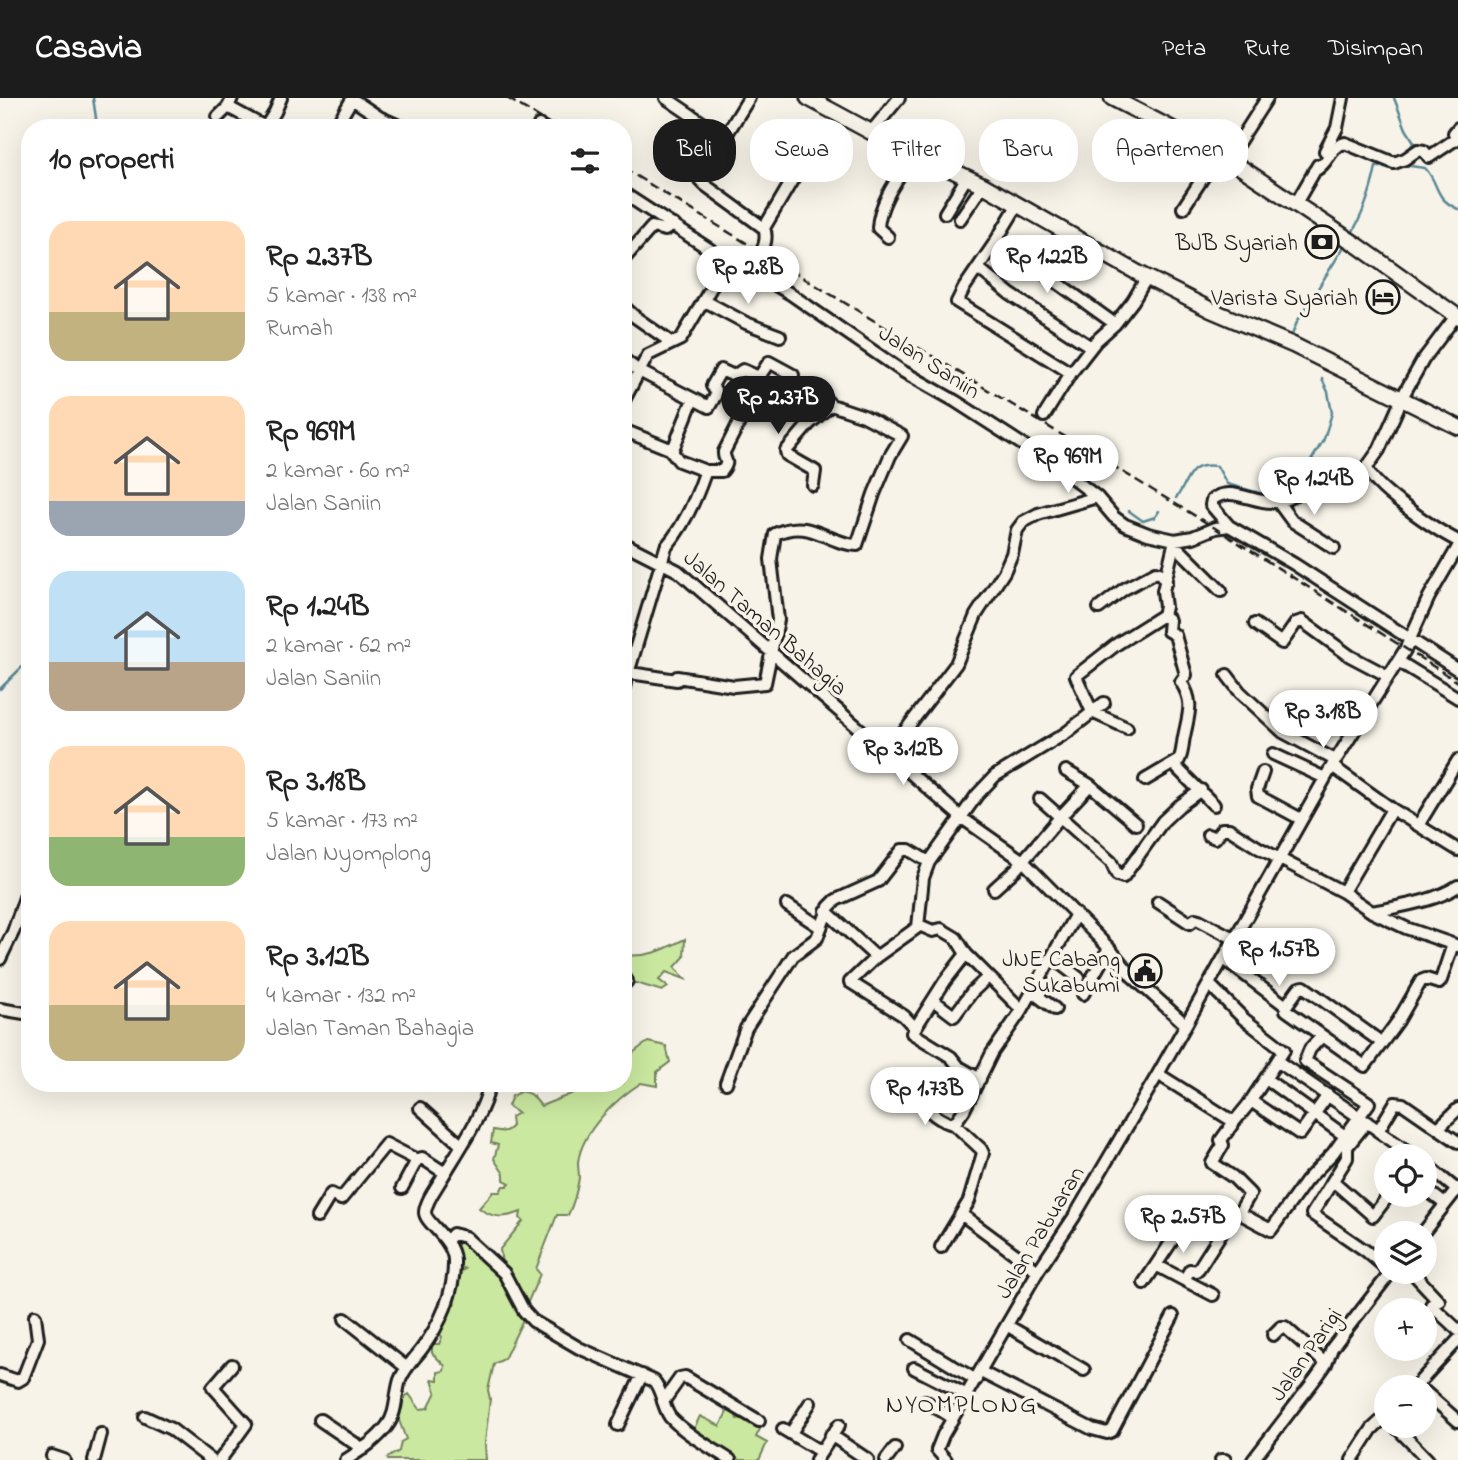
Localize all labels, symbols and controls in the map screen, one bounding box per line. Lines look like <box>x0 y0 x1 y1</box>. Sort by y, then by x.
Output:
text: Casavia <box>35 25 142 73</box>
text: Peta <box>1162 32 1206 67</box>
text: Rute <box>1244 32 1290 67</box>
text: Disimpan <box>1328 32 1423 67</box>
chip: Beli <box>653 119 736 182</box>
chip: Sewa <box>750 119 853 182</box>
chip: Filter <box>867 119 965 182</box>
chip: Baru <box>979 119 1078 182</box>
chip: Apartemen <box>1092 119 1248 182</box>
text: 10 properti <box>49 139 175 183</box>
icon: filters <box>566 142 604 180</box>
bank icon: BJB Syariah <box>1303 223 1341 261</box>
place label: BJB Syariah <box>1174 228 1298 263</box>
text: Rp 2.37B <box>266 236 372 280</box>
pin: Rp 1.22B <box>975 236 1119 295</box>
text: Rp 1.22B <box>1006 241 1088 274</box>
pin: Rp 2.8B <box>683 246 813 306</box>
icon: home <box>105 249 189 333</box>
text: Rp 2.8B <box>712 252 784 285</box>
hotel icon: Varista Syariah <box>1364 278 1402 316</box>
text: 5 kamar · 138 m² <box>266 280 417 313</box>
place label: Varista Syariah <box>1210 283 1358 318</box>
text: Rumah <box>266 313 333 346</box>
street label: Jalan Saniin <box>871 318 986 408</box>
pin: Rp 2.37B <box>706 376 850 436</box>
text: Rp 2.37B <box>737 382 819 415</box>
text: Rp 969M <box>266 411 356 455</box>
icon: home <box>105 424 189 508</box>
pin: Rp 969M <box>1003 436 1133 495</box>
text: Rp 969M <box>1034 441 1102 474</box>
text: 2 kamar · 60 m² <box>266 455 410 488</box>
pin: Rp 1.24B <box>1242 458 1386 517</box>
text: Rp 1.24B <box>1274 463 1354 496</box>
text: Jalan Saniin <box>266 488 381 521</box>
street label: Jalan Taman Bahagia <box>674 543 854 705</box>
text: Rp 1.24B <box>266 586 370 630</box>
icon: home <box>105 599 189 683</box>
text: 2 kamar · 62 m² <box>266 630 411 663</box>
text: Jalan Saniin <box>266 663 381 696</box>
pin: Rp 3.18B <box>1251 690 1395 750</box>
text: Rp 3.18B <box>1285 696 1361 729</box>
pin: Rp 3.12B <box>831 728 975 787</box>
text: Rp 3.12B <box>863 733 943 766</box>
text: Rp 3.18B <box>266 761 366 805</box>
icon: home <box>105 774 189 858</box>
text: 5 kamar · 173 m² <box>266 805 418 838</box>
text: Jalan Nyomplong <box>266 838 431 871</box>
pin: Rp 1.57B <box>1207 928 1351 988</box>
text: Rp 1.57B <box>1238 934 1320 967</box>
text: Rp 3.12B <box>266 936 370 980</box>
place label: JNE Cabang Sukabumi <box>1002 944 1120 1003</box>
icon: home <box>105 949 189 1033</box>
public building icon: JNE Cabang Sukabumi <box>1126 952 1164 990</box>
text: 4 kamar · 132 m² <box>266 980 416 1013</box>
text: Jalan Taman Bahagia <box>266 1013 474 1046</box>
pin: Rp 1.73B <box>853 1068 997 1127</box>
text: Rp 1.73B <box>886 1073 964 1106</box>
map controls <box>1374 1144 1437 1438</box>
button: locate <box>1374 1144 1437 1207</box>
street label: Jalan Pabuaran <box>988 1161 1094 1306</box>
pin: Rp 2.57B <box>1111 1196 1255 1255</box>
text: Rp 2.57B <box>1140 1201 1226 1234</box>
button: layers <box>1374 1221 1437 1284</box>
button: + <box>1374 1298 1437 1361</box>
street label: Jalan Parigi <box>1263 1302 1352 1409</box>
button: − <box>1374 1375 1437 1438</box>
district label: NYOMPLONG <box>886 1387 1038 1425</box>

